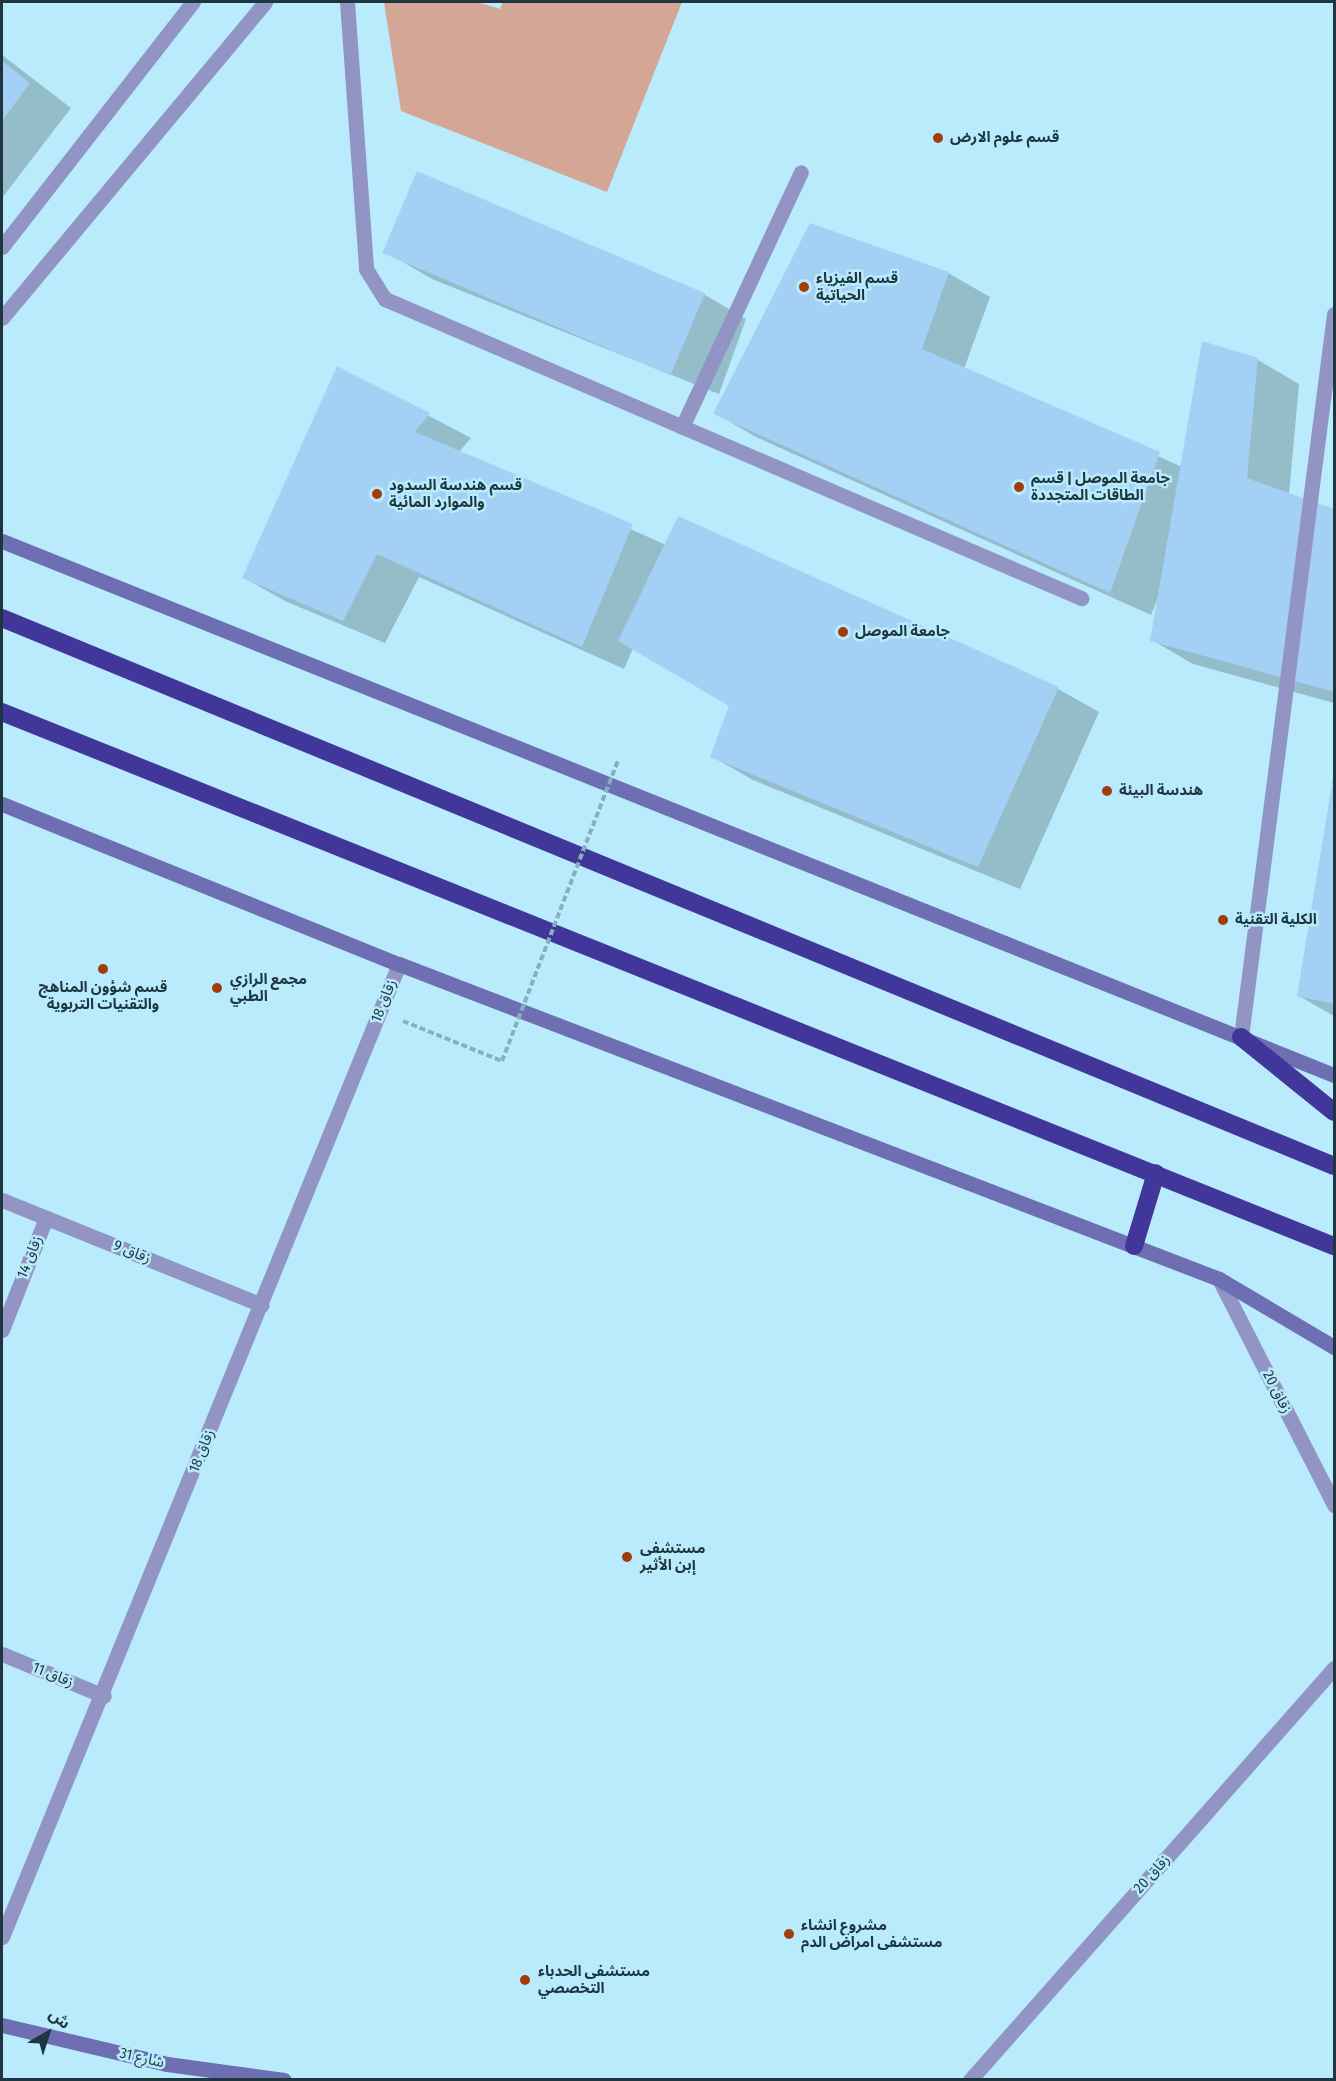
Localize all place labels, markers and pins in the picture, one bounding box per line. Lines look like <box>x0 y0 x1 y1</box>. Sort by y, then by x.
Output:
place label: قسم علوم الارض <box>950 129 1059 147</box>
marker: قسم علوم الارض <box>931 131 945 145</box>
place label: قسم الفيزياء الحياتية <box>816 269 898 304</box>
marker: قسم الفيزياء الحياتية <box>797 280 811 294</box>
place label: جامعة الموصل | قسم الطاقات المتجددة <box>1031 469 1170 504</box>
place label: قسم هندسة السدود والموارد المائية <box>389 476 522 511</box>
marker: جامعة الموصل | قسم الطاقات المتجددة <box>1012 480 1026 494</box>
marker: قسم هندسة السدود والموارد المائية <box>370 487 384 501</box>
place label: جامعة الموصل <box>855 623 950 641</box>
marker: جامعة الموصل <box>836 625 850 639</box>
place label: هندسة البيئة <box>1119 782 1203 800</box>
marker: هندسة البيئة <box>1100 784 1114 798</box>
place label: الكلية التقنية <box>1235 911 1317 929</box>
marker: الكلية التقنية <box>1216 913 1230 927</box>
marker: قسم شؤون المناهج والتقنيات التربوية <box>96 962 110 976</box>
place label: مجمع الرازي الطبي <box>230 970 307 1005</box>
place label: قسم شؤون المناهج والتقنيات التربوية <box>39 978 167 1013</box>
marker: مجمع الرازي الطبي <box>208 979 226 997</box>
place label: مستشفى إبن الأثير <box>640 1539 705 1574</box>
marker: مستشفى إبن الأثير <box>618 1548 636 1566</box>
place label: مشروع انشاء مستشفى امراض الدم <box>801 1916 943 1951</box>
marker: مشروع انشاء مستشفى امراض الدم <box>782 1927 796 1941</box>
place label: مستشفى الحدباء التخصصي <box>538 1962 650 1997</box>
marker: مستشفى الحدباء التخصصي <box>516 1971 534 1989</box>

